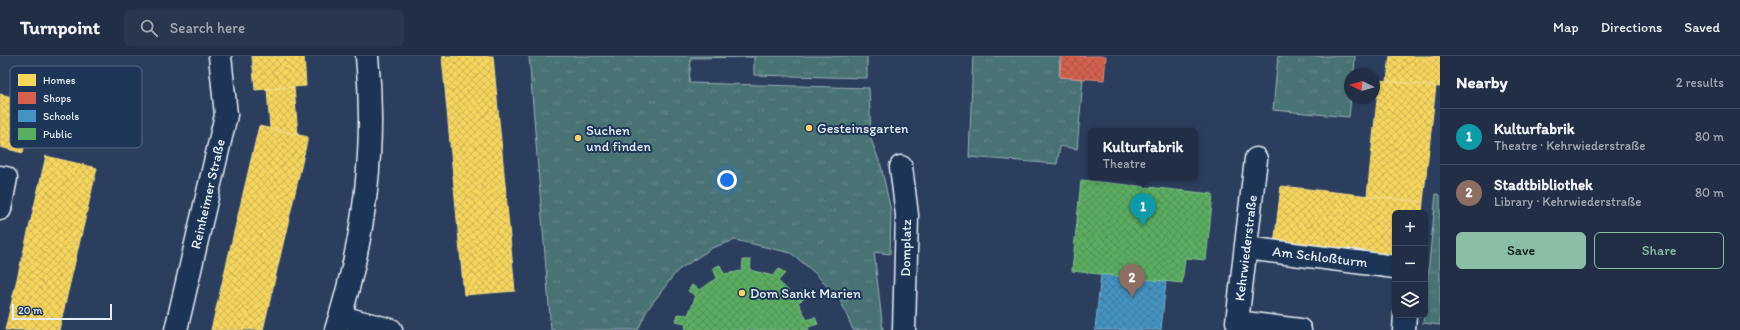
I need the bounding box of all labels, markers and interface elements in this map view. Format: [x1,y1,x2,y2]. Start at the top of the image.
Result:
search box [124,10,404,46]
text: Turnpoint [20,16,100,39]
icon: search [138,17,160,39]
text: Search here [170,19,245,37]
text: Map [1553,19,1579,36]
text: Directions [1601,19,1662,36]
text: Saved [1684,19,1720,36]
legend [10,66,142,148]
north arrow [1344,68,1380,104]
text: Nearby [1456,72,1508,92]
text: Homes [43,74,76,87]
text: 2 results [1676,75,1724,90]
text: Shops [43,92,71,105]
text: Schools [43,110,79,123]
place label: Gesteinsgarten [817,120,909,137]
text: Kulturfabrik [1494,120,1575,138]
place label: Suchen und finden [586,122,651,155]
marker: Gesteinsgarten [804,123,814,133]
text: Public [43,128,72,141]
popup [1088,128,1198,180]
text: 1 [1466,129,1472,144]
text: 80 m [1695,129,1724,144]
marker: Suchen und finden [573,133,583,143]
street label: Reinheimer Straße [187,137,229,251]
text: Kulturfabrik [1103,138,1183,156]
text: Theatre · Kehrwiederstraße [1494,138,1645,153]
text: Theatre [1103,156,1146,171]
your location [717,170,737,190]
text: Stadtbibliothek [1494,176,1593,194]
text: 2 [1466,185,1472,200]
text: 80 m [1695,185,1724,200]
pin: 1 [1130,193,1156,226]
street label: Kehrwiederstraße [1231,194,1261,302]
text: Library · Kehrwiederstraße [1494,194,1641,209]
map controls [1392,210,1428,318]
button: + [1392,210,1428,246]
street label: Domplatz [897,218,915,277]
button: Save [1456,232,1586,269]
button: Share [1594,232,1724,269]
street label: Am Schloßturm [1272,243,1369,271]
button: − [1392,246,1428,282]
pin: 2 [1119,264,1145,297]
button: layers [1392,282,1428,318]
place label: Dom Sankt Marien [750,285,861,302]
marker: Dom Sankt Marien [737,288,747,298]
scale bar [12,302,112,321]
text: 20 m [18,304,42,317]

